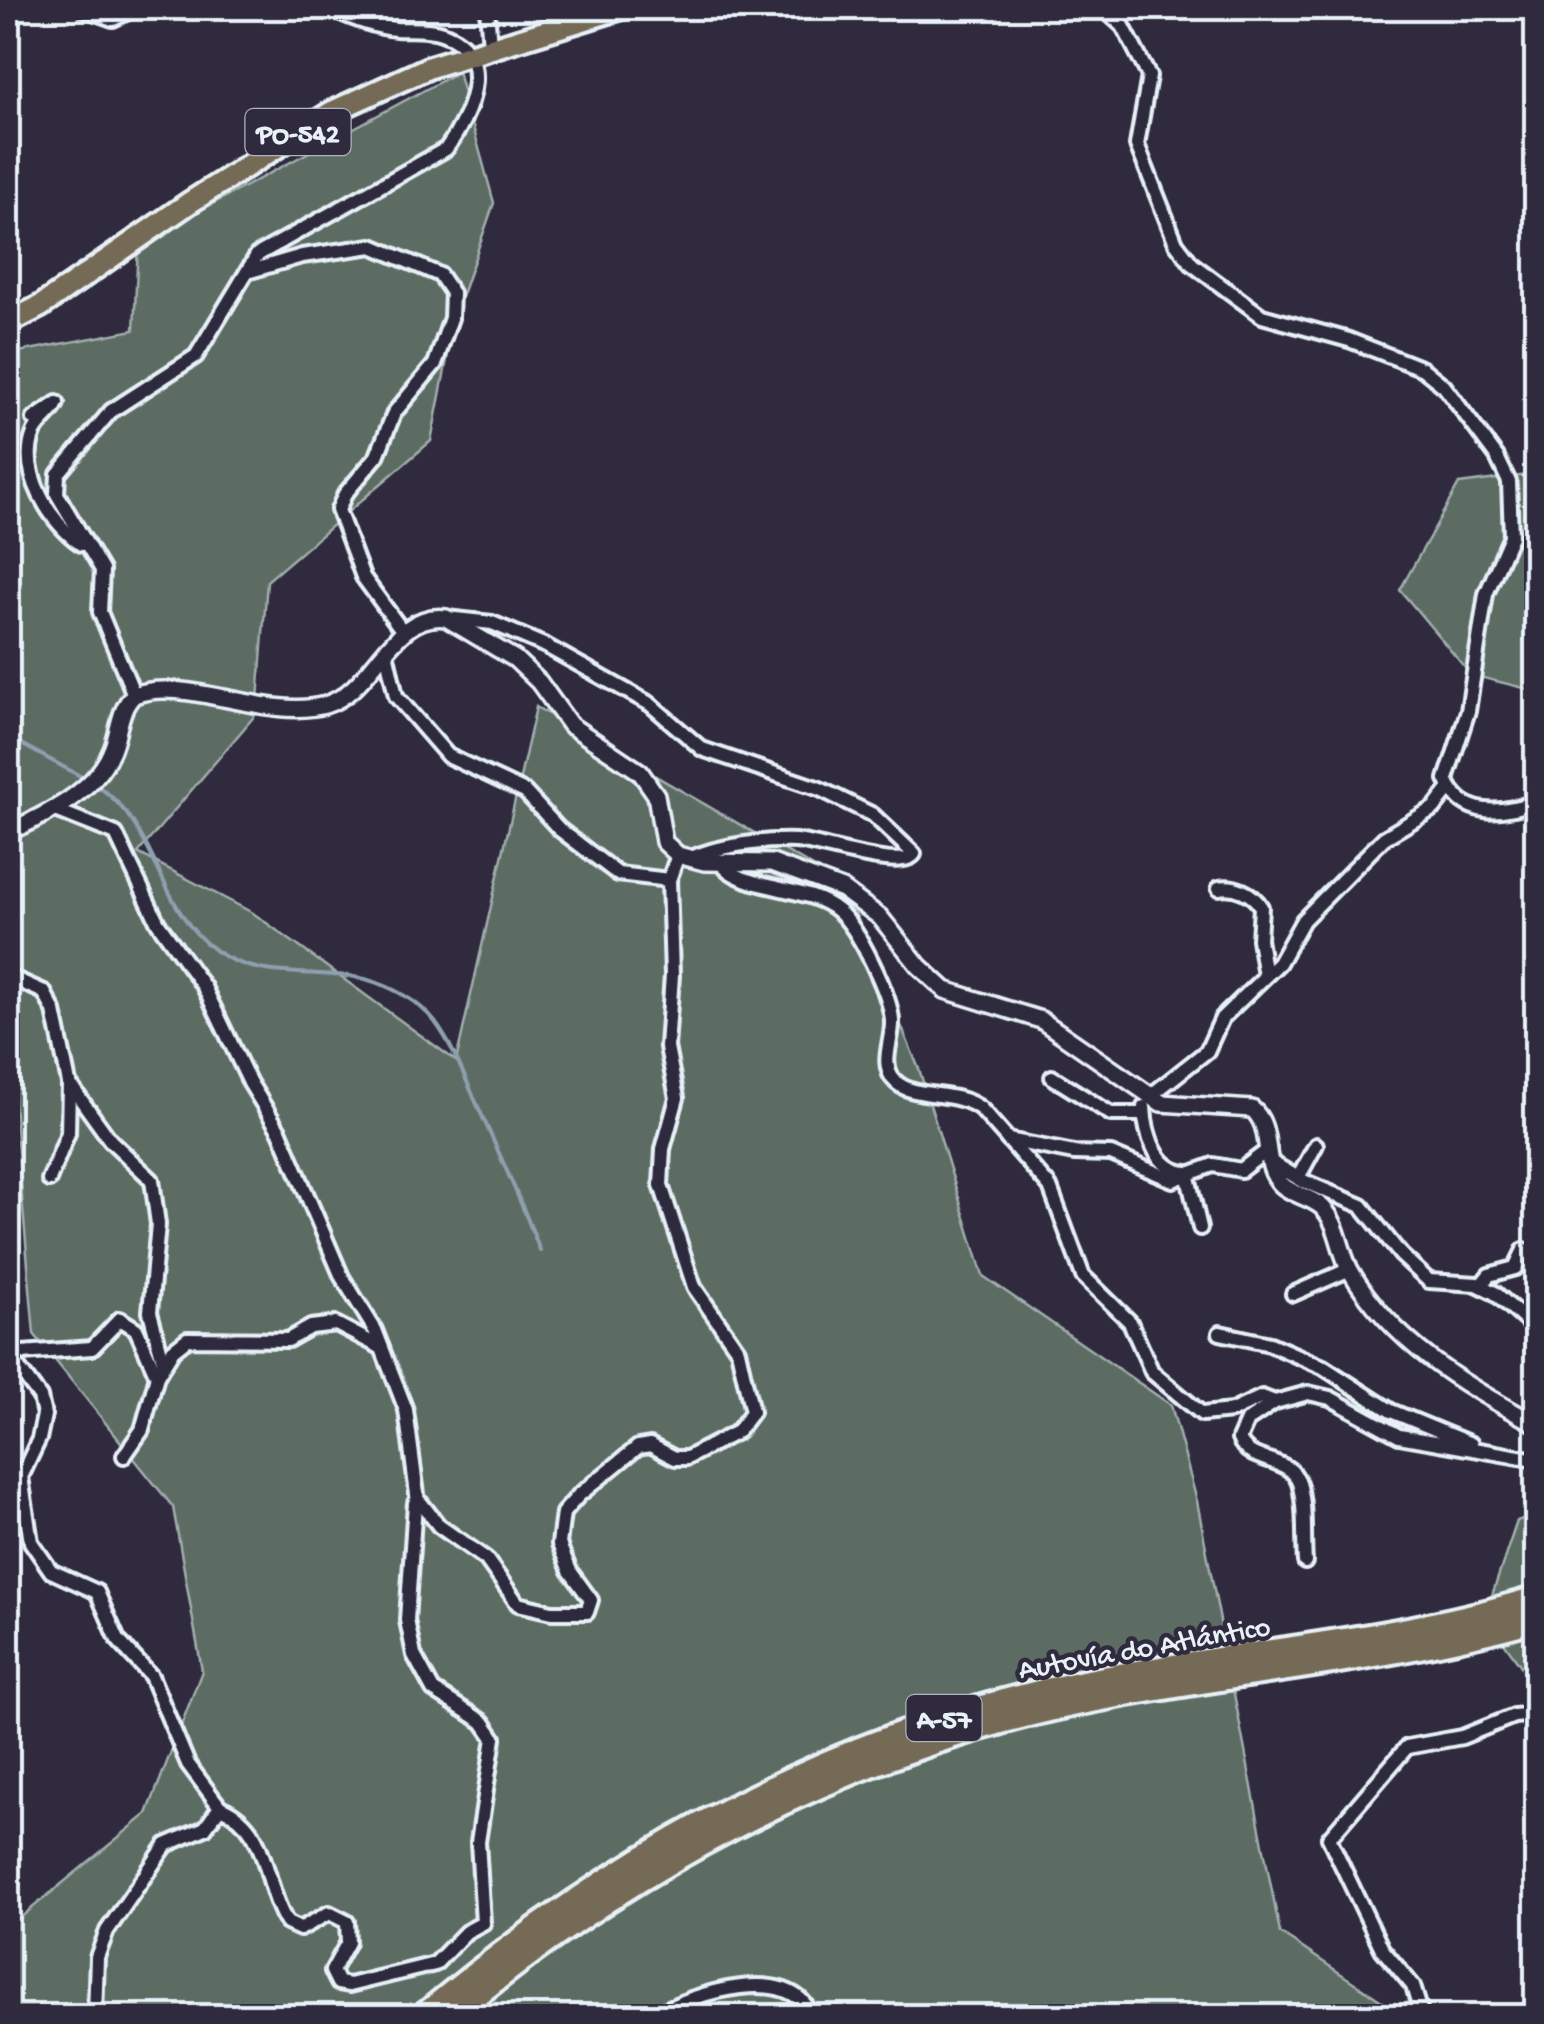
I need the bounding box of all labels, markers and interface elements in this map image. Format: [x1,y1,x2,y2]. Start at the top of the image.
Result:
road number: PO-542 [246,109,350,155]
street label: Autovía do Atlántico [1016,1611,1274,1690]
road number: A-57 [906,1695,982,1741]

